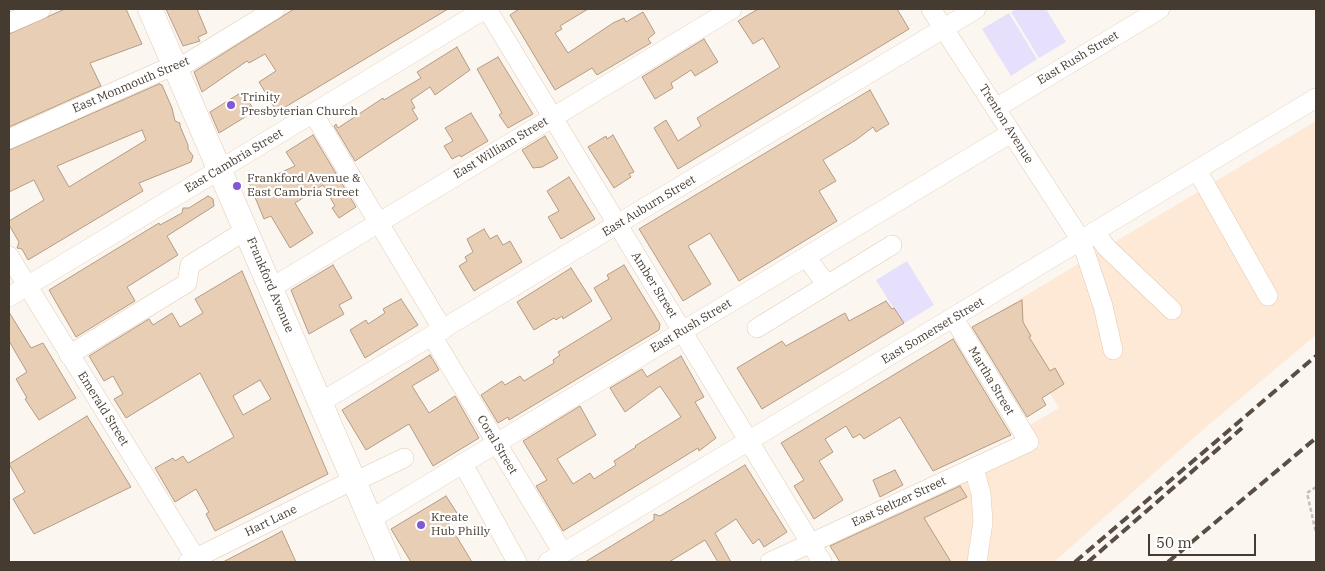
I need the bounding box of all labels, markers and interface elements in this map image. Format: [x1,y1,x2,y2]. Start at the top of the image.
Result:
street label: East Rush Street [1035,28,1121,88]
street label: East Monmouth Street [70,54,192,116]
street label: Trenton Avenue [976,82,1036,166]
place label: Trinity Presbyterian Church [241,91,358,119]
marker: Trinity Presbyterian Church [225,99,237,111]
street label: East William Street [451,114,551,182]
street label: East Cambria Street [182,126,286,196]
place label: Frankford Avenue & East Cambria Street [247,172,360,200]
street label: East Auburn Street [600,172,698,240]
marker: Frankford Avenue & East Cambria Street [231,180,243,192]
street label: Frankford Avenue [243,235,297,335]
street label: Amber Street [628,249,680,321]
street label: East Somerset Street [879,295,987,367]
street label: East Rush Street [648,296,734,356]
street label: Martha Street [965,344,1017,418]
street label: Emerald Street [74,369,132,449]
street label: Coral Street [474,413,520,477]
street label: East Seltzer Street [849,474,949,530]
street label: Hart Lane [243,502,299,540]
place label: Kreate Hub Philly [431,511,490,539]
marker: Kreate Hub Philly [415,519,427,531]
scale bar [1150,524,1258,556]
text: 50 m [1156,533,1192,552]

